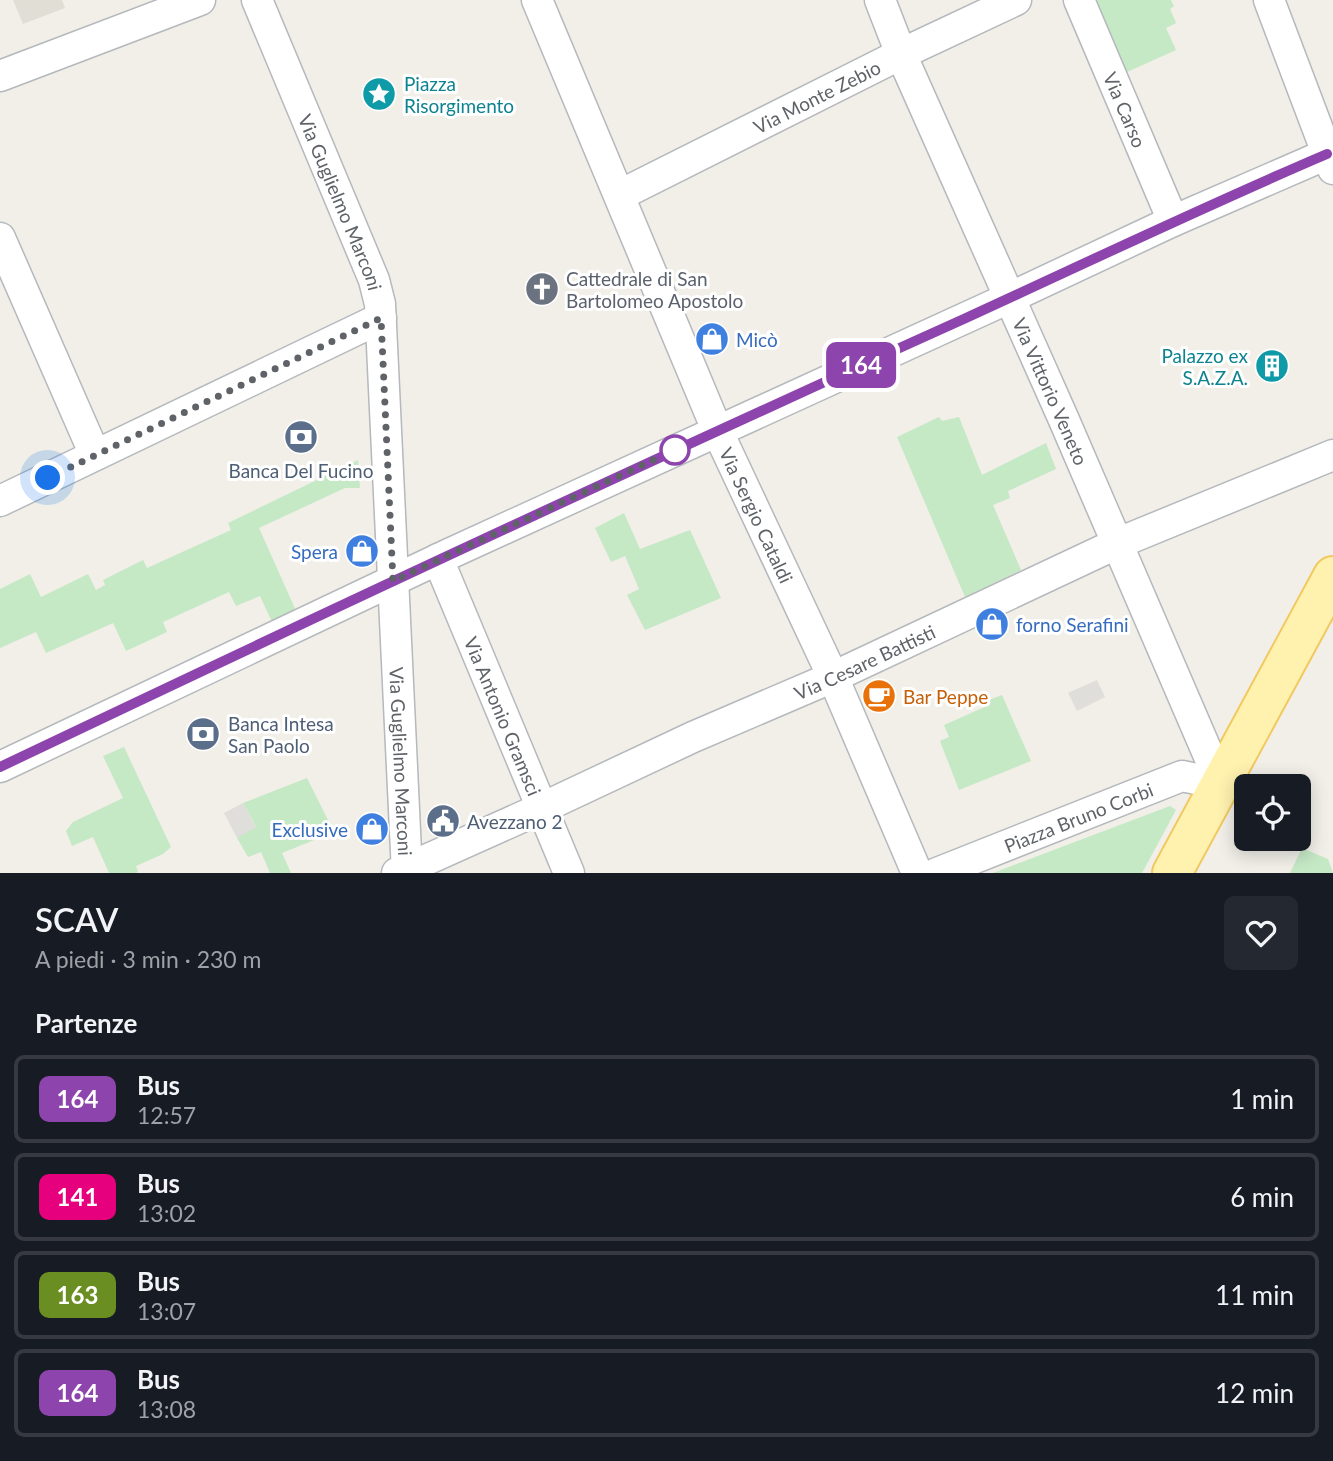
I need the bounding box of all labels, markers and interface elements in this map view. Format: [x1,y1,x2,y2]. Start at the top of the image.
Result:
street label: Via Monte Zebio [749,55,884,138]
street label: Via Carso [1099,68,1152,151]
place label: Piazza Risorgimento [404,72,514,117]
place icon: Piazza Risorgimento [360,75,398,113]
street label: Via Guglielmo Marconi [294,110,388,293]
place label: Cattedrale di San Bartolomeo Apostolo [566,267,743,312]
church icon: Cattedrale di San Bartolomeo Apostolo [523,270,561,308]
street label: Via Vittorio Veneto [1008,314,1093,468]
shop icon: Micò [693,320,731,358]
place label: Micò [736,328,778,351]
line badge: 164 [821,342,901,388]
place label: Palazzo ex S.A.Z.A. [1162,344,1249,389]
building icon: Palazzo ex S.A.Z.A. [1253,347,1291,385]
text: 164 [840,350,882,379]
bank icon: Banca Del Fucino [282,418,320,456]
unlabelled marker [660,435,690,465]
street label: Via Sergio Cataldi [715,444,799,586]
place label: Banca Del Fucino [229,459,373,482]
your location [30,460,65,495]
shop icon: Spera [343,532,381,570]
place label: Spera [291,540,338,563]
shop icon: forno Serafini [973,605,1011,643]
place label: forno Serafini [1016,613,1129,636]
street label: Via Cesare Battisti [790,619,939,704]
street label: Via Antonio Gramsci [460,633,547,799]
street label: Via Guglielmo Marconi [386,666,418,856]
cafe icon: Bar Peppe [860,677,898,715]
place label: Bar Peppe [903,685,988,708]
place label: Banca Intesa San Paolo [228,712,334,757]
bank icon: Banca Intesa San Paolo [184,715,222,753]
map controls [1234,774,1311,851]
button: locate [1234,774,1311,851]
street label: Piazza Bruno Corbi [1001,777,1156,857]
public building icon: Avezzano 2 [424,802,462,840]
shop icon: Exclusive [353,810,391,848]
place label: Avezzano 2 [467,810,563,833]
place label: Exclusive [271,818,348,841]
button: heart [1224,896,1298,970]
text: SCAV [35,899,118,939]
text: A piedi · 3 min · 230 m [35,945,261,973]
text: Partenze [35,1007,137,1039]
text: Bus [137,1069,180,1101]
text: 1 min [1230,1083,1294,1115]
text: 164 [57,1084,98,1113]
text: 12:57 [137,1101,196,1129]
text: Bus [137,1167,180,1199]
text: 6 min [1230,1181,1294,1213]
text: 141 [57,1182,98,1211]
text: 13:02 [137,1199,196,1227]
text: Bus [137,1265,180,1297]
text: 11 min [1215,1279,1294,1311]
text: 163 [57,1280,98,1309]
text: 13:07 [137,1297,196,1325]
text: Bus [137,1363,180,1395]
text: 12 min [1215,1377,1294,1409]
text: 164 [57,1378,98,1407]
text: 13:08 [137,1395,196,1423]

